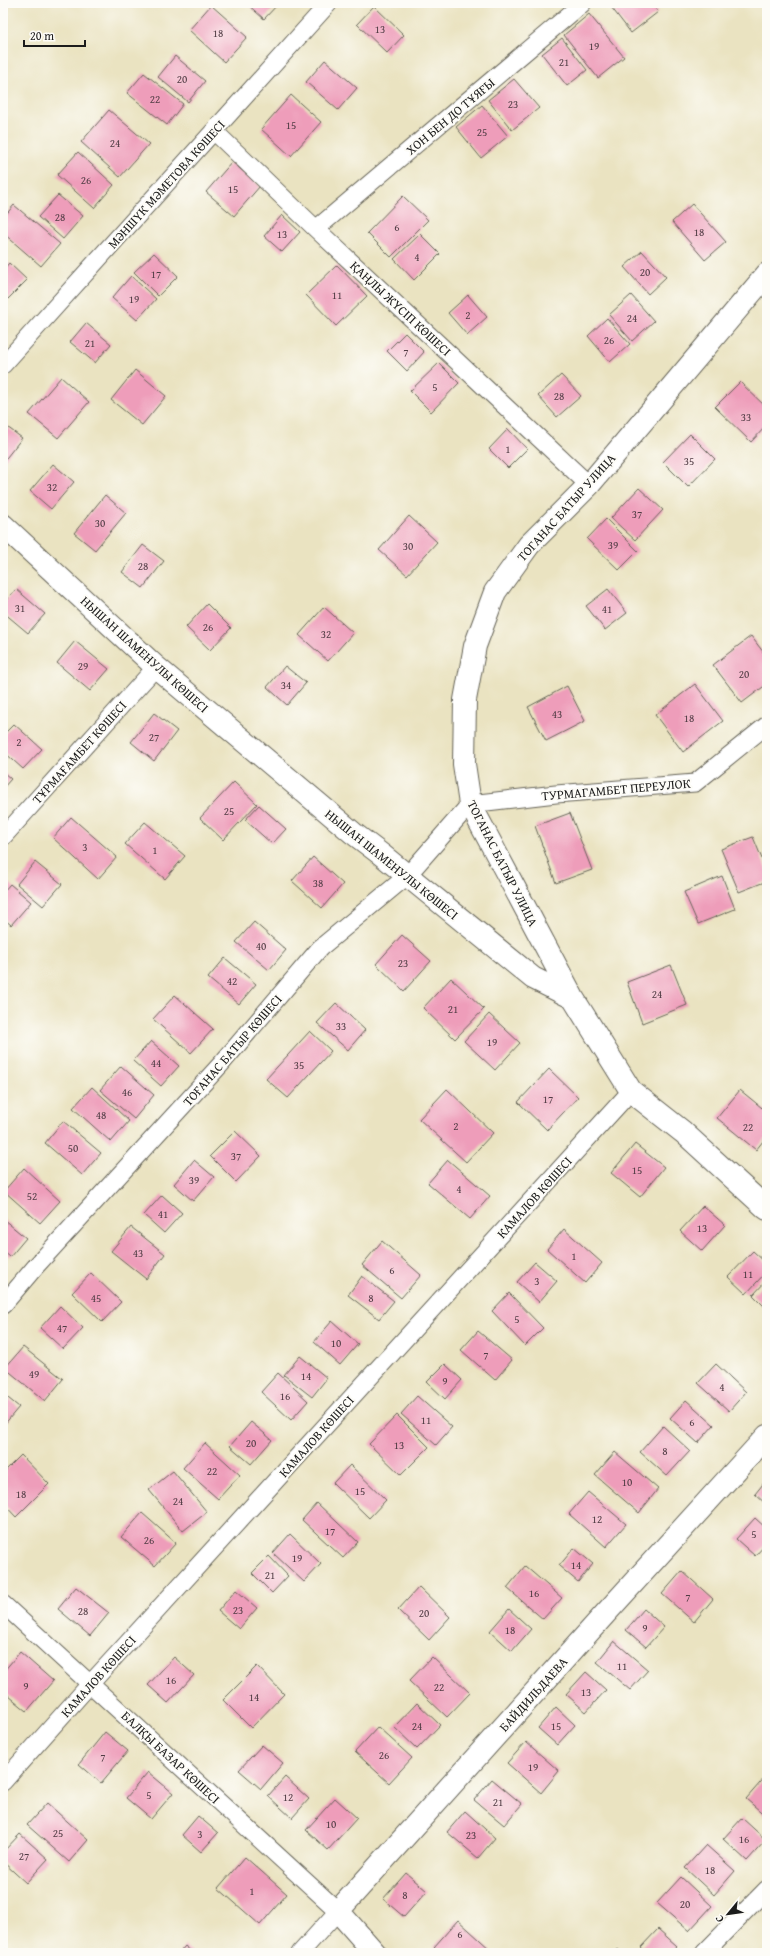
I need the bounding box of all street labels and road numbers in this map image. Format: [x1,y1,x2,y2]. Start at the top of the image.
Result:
street label: ХОН БЕН ДО ТҰЯҒЫ [402,73,499,159]
street label: МӘНШҮК МӘМЕТОВА КӨШЕСІ [103,116,229,253]
street label: ҚАҢЛЫ ЖҮСІП КӨШЕСІ [346,256,455,360]
street label: ТОГАНАС БАТЫР УЛИЦА [513,449,620,566]
street label: НЫШАН ШАМЕНУЛЫ КӨШЕСІ [76,592,213,717]
street label: ТҰРМАҒАМБЕТ КӨШЕСІ [28,697,131,808]
street label: ТУРМАГАМБЕТ ПЕРЕУЛОК [541,774,691,805]
street label: ТОГАНАС БАТЫР УЛИЦА [462,797,543,930]
street label: НЫШАН ШАМЕНУЛЫ КӨШЕСІ [321,805,462,924]
street label: ТОҒАНАС БАТЫР КӨШЕСІ [178,990,286,1110]
street label: КАМАЛОВ КӨШЕСІ [492,1152,576,1243]
street label: КАМАЛОВ КӨШЕСІ [274,1391,358,1482]
street label: КАМАЛОВ КӨШЕСІ [56,1631,140,1722]
street label: БАЙДИЛЬДАЕВА [495,1653,572,1736]
street label: БАЛҚЫ БАЗАР КӨШЕСІ [117,1707,224,1808]

